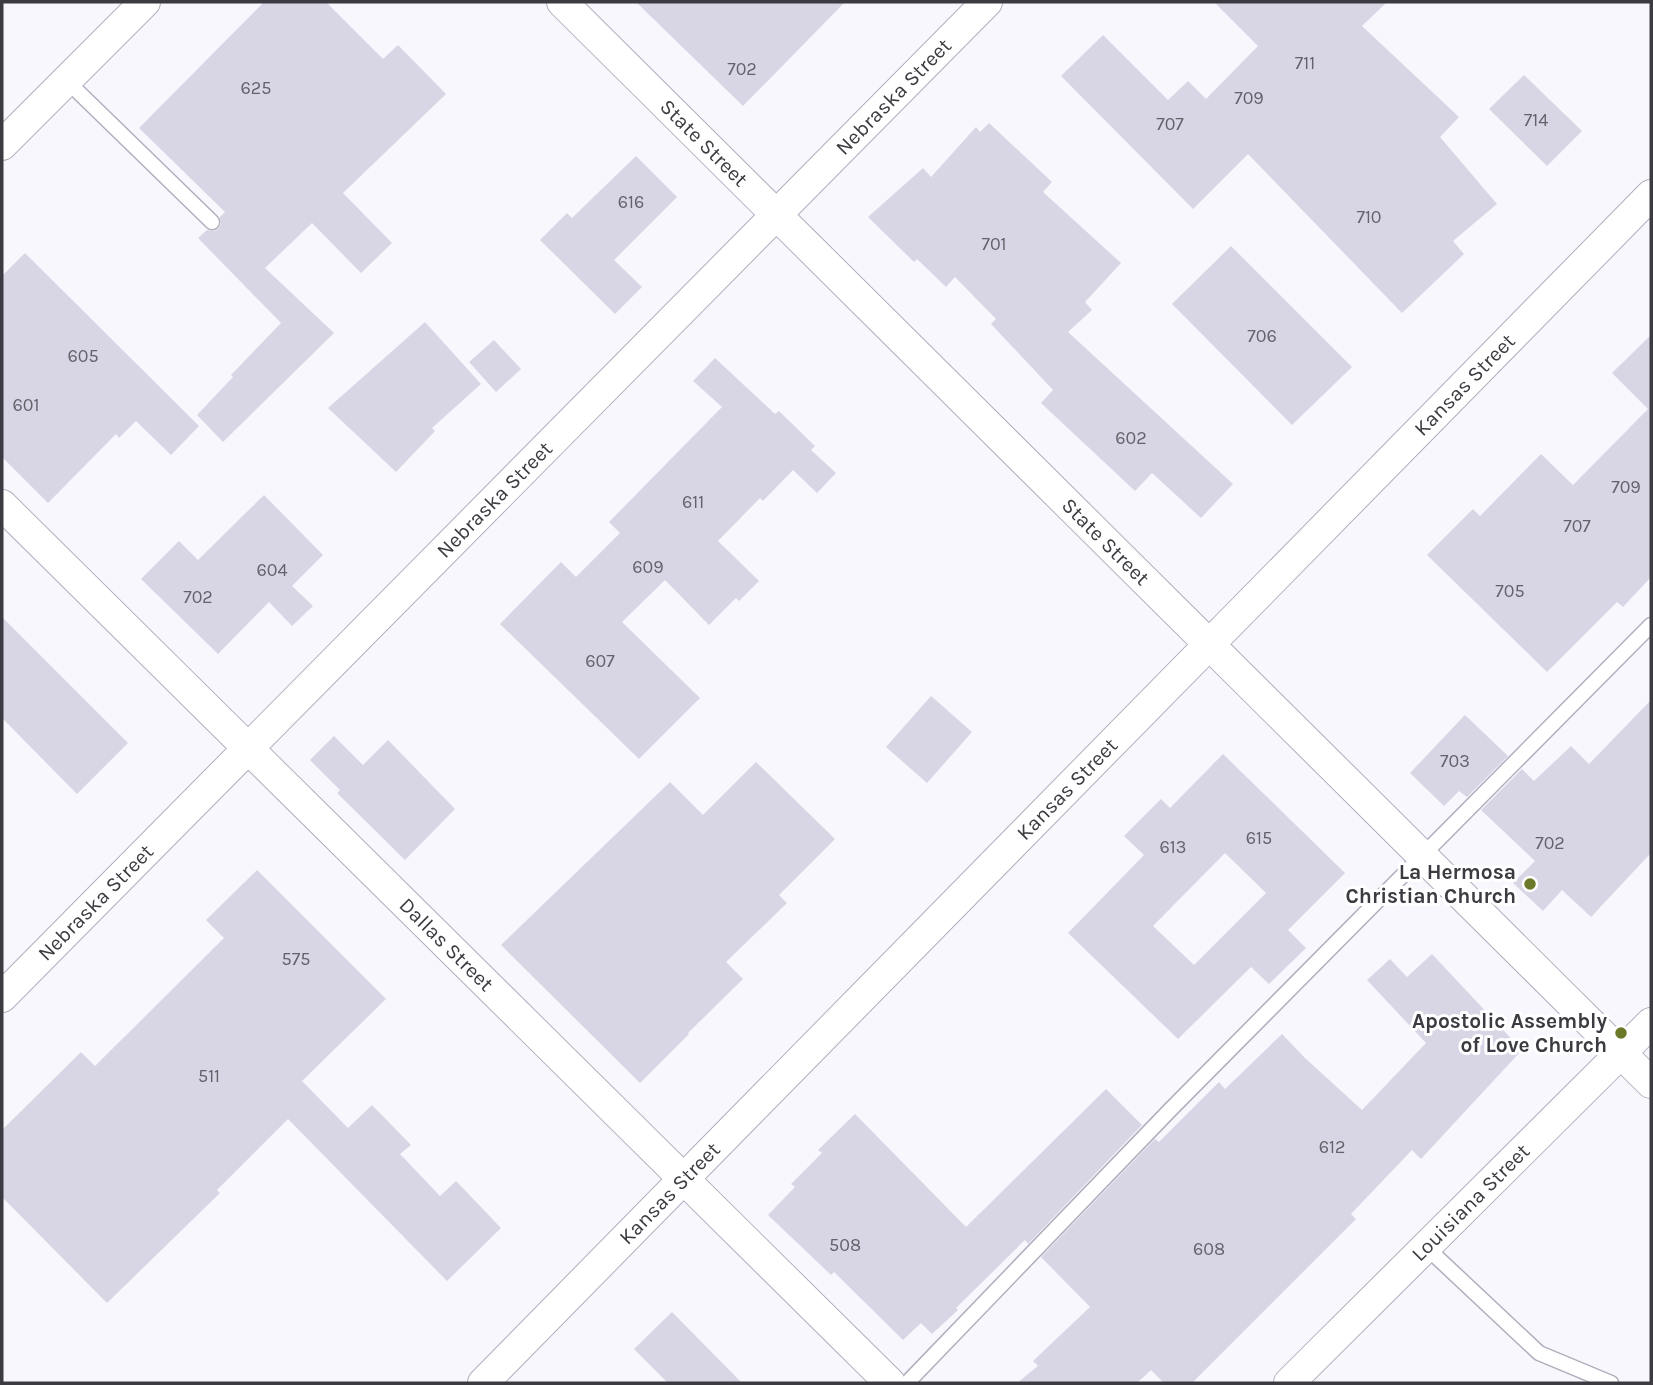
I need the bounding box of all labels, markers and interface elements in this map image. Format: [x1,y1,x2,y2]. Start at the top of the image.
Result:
street label: Nebraska Street [831,33,956,160]
house number: 711 [1295,52,1315,74]
house number: 702 [727,58,757,80]
house number: 625 [241,77,271,99]
house number: 709 [1234,87,1264,109]
street label: State Street [655,94,753,191]
house number: 714 [1524,109,1548,131]
house number: 707 [1156,113,1184,135]
house number: 616 [618,191,644,213]
house number: 710 [1356,206,1382,228]
house number: 701 [981,233,1007,255]
house number: 706 [1247,325,1277,347]
street label: Kansas Street [1409,329,1520,441]
house number: 605 [67,345,99,367]
house number: 601 [13,394,39,416]
house number: 602 [1115,427,1147,449]
street label: Nebraska Street [432,436,557,563]
house number: 709 [1611,476,1641,498]
house number: 611 [682,491,704,513]
street label: State Street [1057,493,1154,590]
house number: 707 [1563,515,1591,537]
house number: 609 [632,556,664,578]
house number: 604 [256,559,288,581]
house number: 705 [1495,580,1525,602]
house number: 702 [183,586,213,608]
house number: 607 [585,650,615,672]
street label: Kansas Street [1012,733,1122,845]
house number: 703 [1440,750,1470,772]
house number: 615 [1246,827,1272,849]
house number: 702 [1535,832,1565,854]
house number: 613 [1160,836,1186,858]
street label: Nebraska Street [33,839,158,966]
place label: La Hermosa Christian Church [1346,860,1516,908]
marker: La Hermosa Christian Church [1522,876,1538,892]
street label: Dallas Street [394,893,499,996]
house number: 575 [282,948,310,970]
place label: Apostolic Assembly of Love Church [1412,1009,1607,1057]
marker: Apostolic Assembly of Love Church [1613,1025,1629,1041]
house number: 511 [198,1065,220,1087]
house number: 612 [1319,1136,1345,1158]
street label: Kansas Street [614,1137,725,1249]
street label: Louisiana Street [1407,1139,1534,1266]
house number: 508 [829,1234,861,1256]
house number: 608 [1193,1238,1225,1260]

